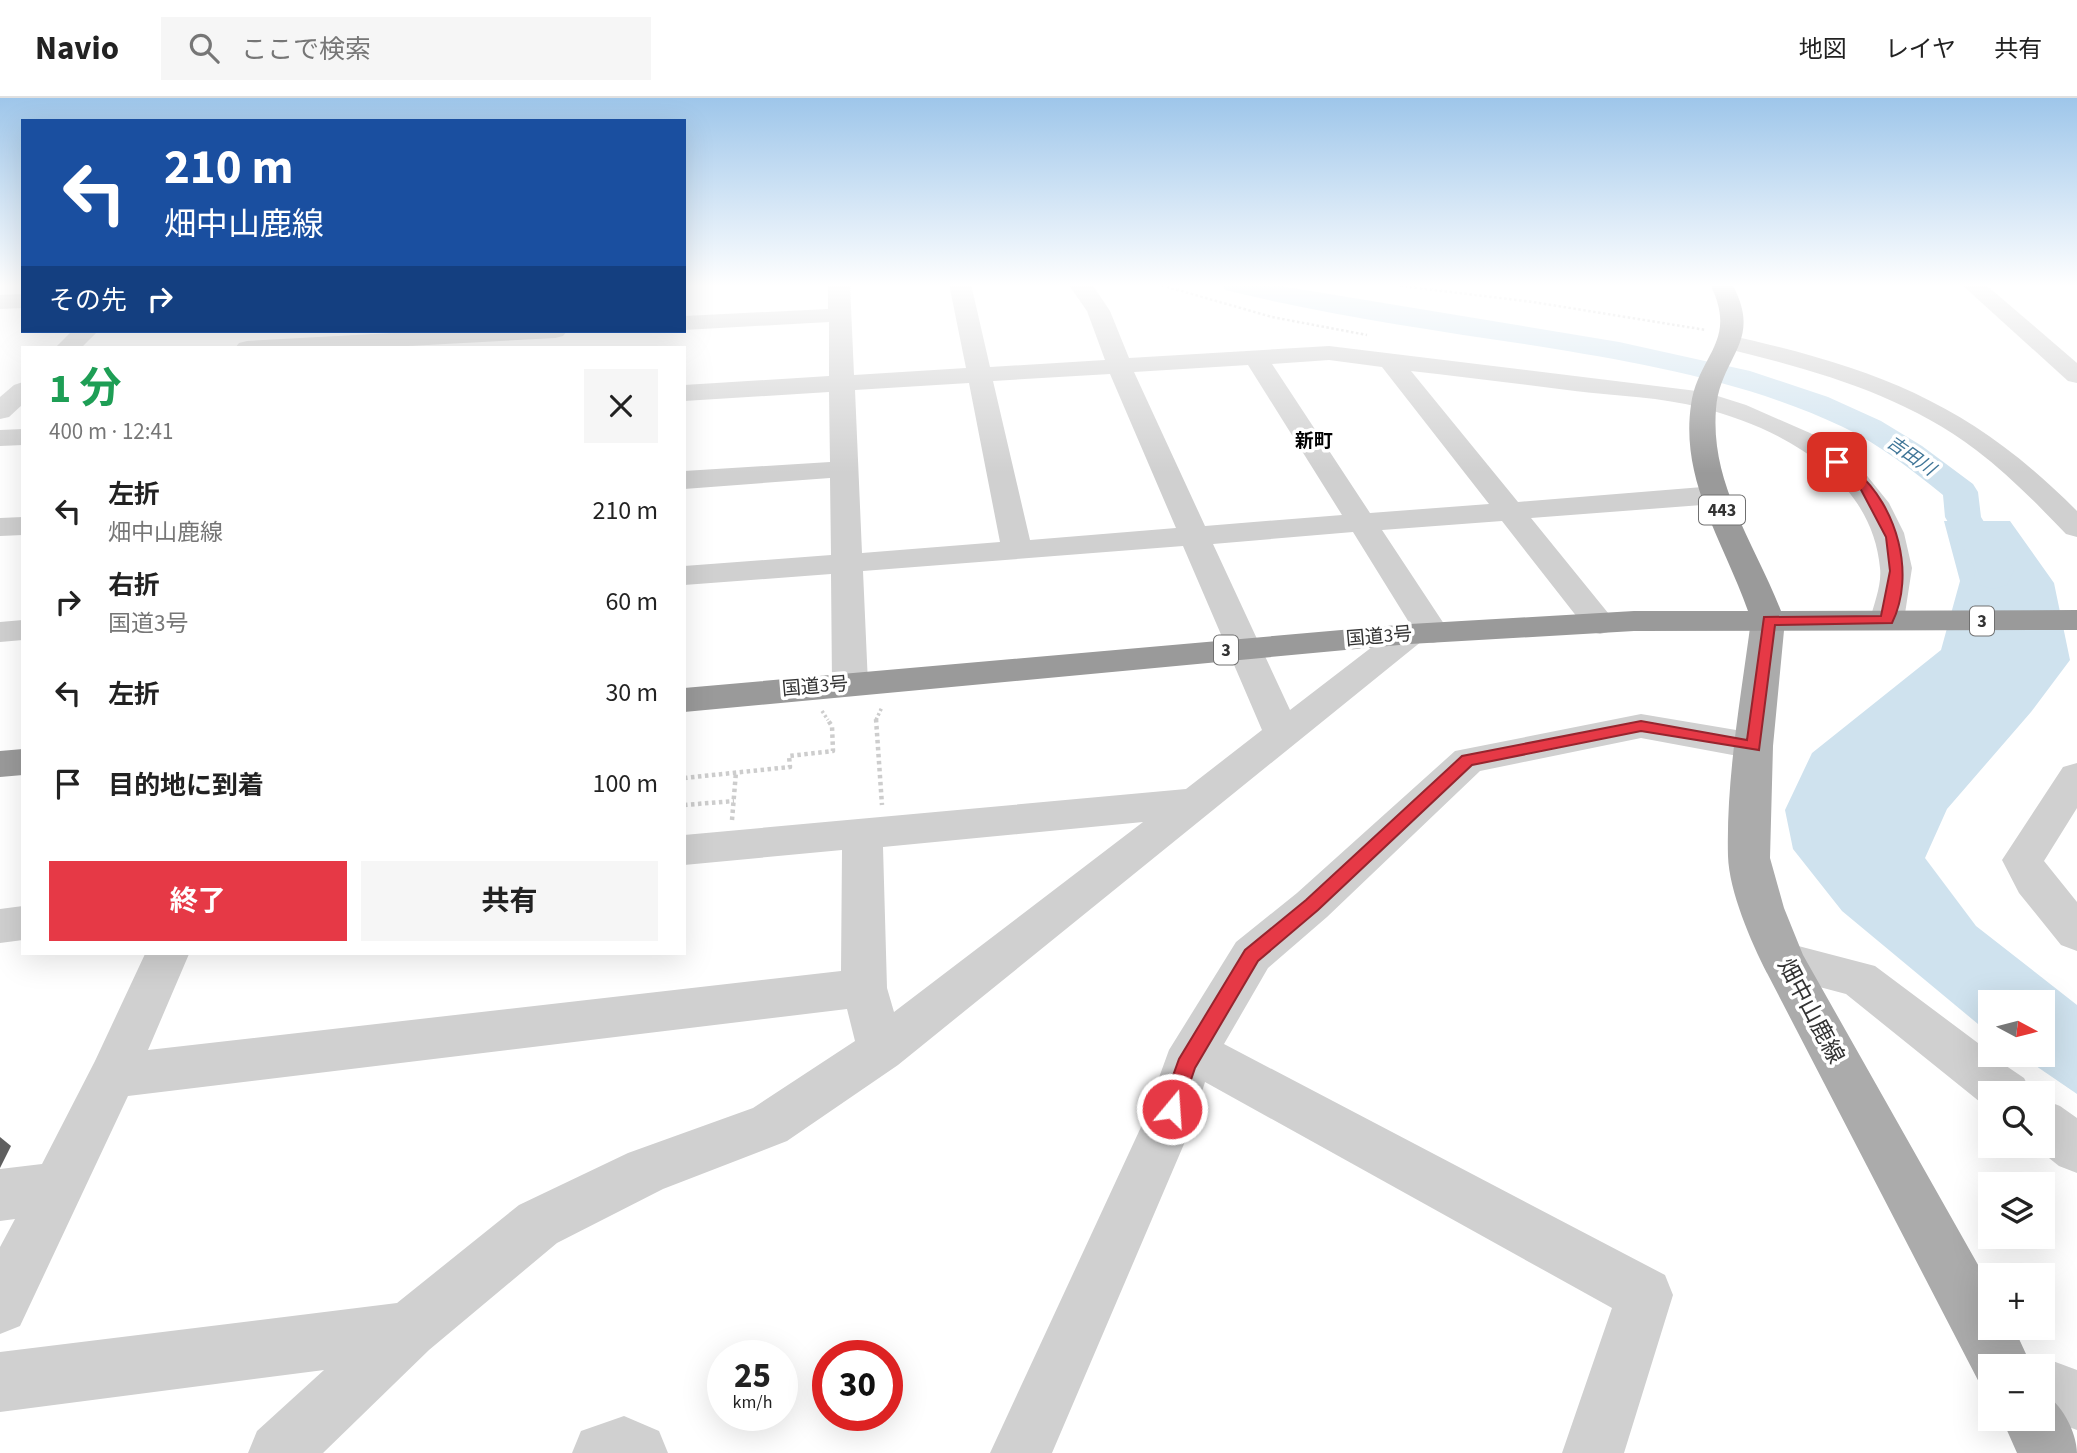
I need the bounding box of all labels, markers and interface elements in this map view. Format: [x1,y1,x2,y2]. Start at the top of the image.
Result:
search box [161,17,651,80]
text: Navio [35,25,119,72]
icon: search [185,29,223,67]
text: ここで検索 [241,31,371,68]
text: 地図 [1799,32,1847,67]
text: レイヤ [1885,32,1956,67]
text: 共有 [1994,32,2042,67]
text: 210 m [164,133,293,203]
icon: left [49,147,140,238]
text: 畑中山鹿線 [164,202,324,248]
icon: right [141,280,179,318]
text: その先 [49,282,127,319]
text: 1 分 [49,359,122,419]
button: close [584,369,658,443]
text: 400 m · 12:41 [49,415,173,448]
district label: 新町 [1295,428,1333,455]
water label: 吉田川 [1882,430,1942,483]
pin [1807,432,1867,492]
icon: arrive [1818,443,1856,481]
text: 左折 [108,476,160,513]
icon: left [49,492,87,530]
text: 210 m [592,492,658,529]
road number: 443 [1699,496,1745,524]
text: 畑中山鹿線 [108,516,223,549]
text: 右折 [108,567,160,604]
icon: right [49,583,87,621]
text: 60 m [605,583,658,620]
road number: 3 [1970,606,1994,636]
text: 国道3号 [108,607,188,640]
street label: 国道3号 [1345,621,1413,653]
road number: 3 [1214,636,1238,664]
street label: 国道3号 [781,671,849,703]
icon: left [49,674,87,712]
text: 30 m [605,674,658,711]
text: 左折 [108,676,160,713]
icon: arrive [49,765,87,803]
text: 100 m [592,765,658,802]
text: 目的地に到着 [108,767,264,804]
button: 終了 [49,861,347,941]
button: 共有 [361,861,658,941]
street label: 畑中山鹿線 [1769,952,1853,1070]
north arrow [1978,990,2054,1068]
map controls [1978,990,2055,1431]
position arrow [1135,1072,1209,1146]
button: search [1978,1081,2055,1158]
button: layers [1978,1172,2055,1249]
button: + [1978,1263,2055,1340]
speed limit sign: 30 [812,1340,903,1431]
text: 25 [734,1351,771,1401]
button: − [1978,1354,2055,1431]
text: km/h [733,1390,772,1415]

